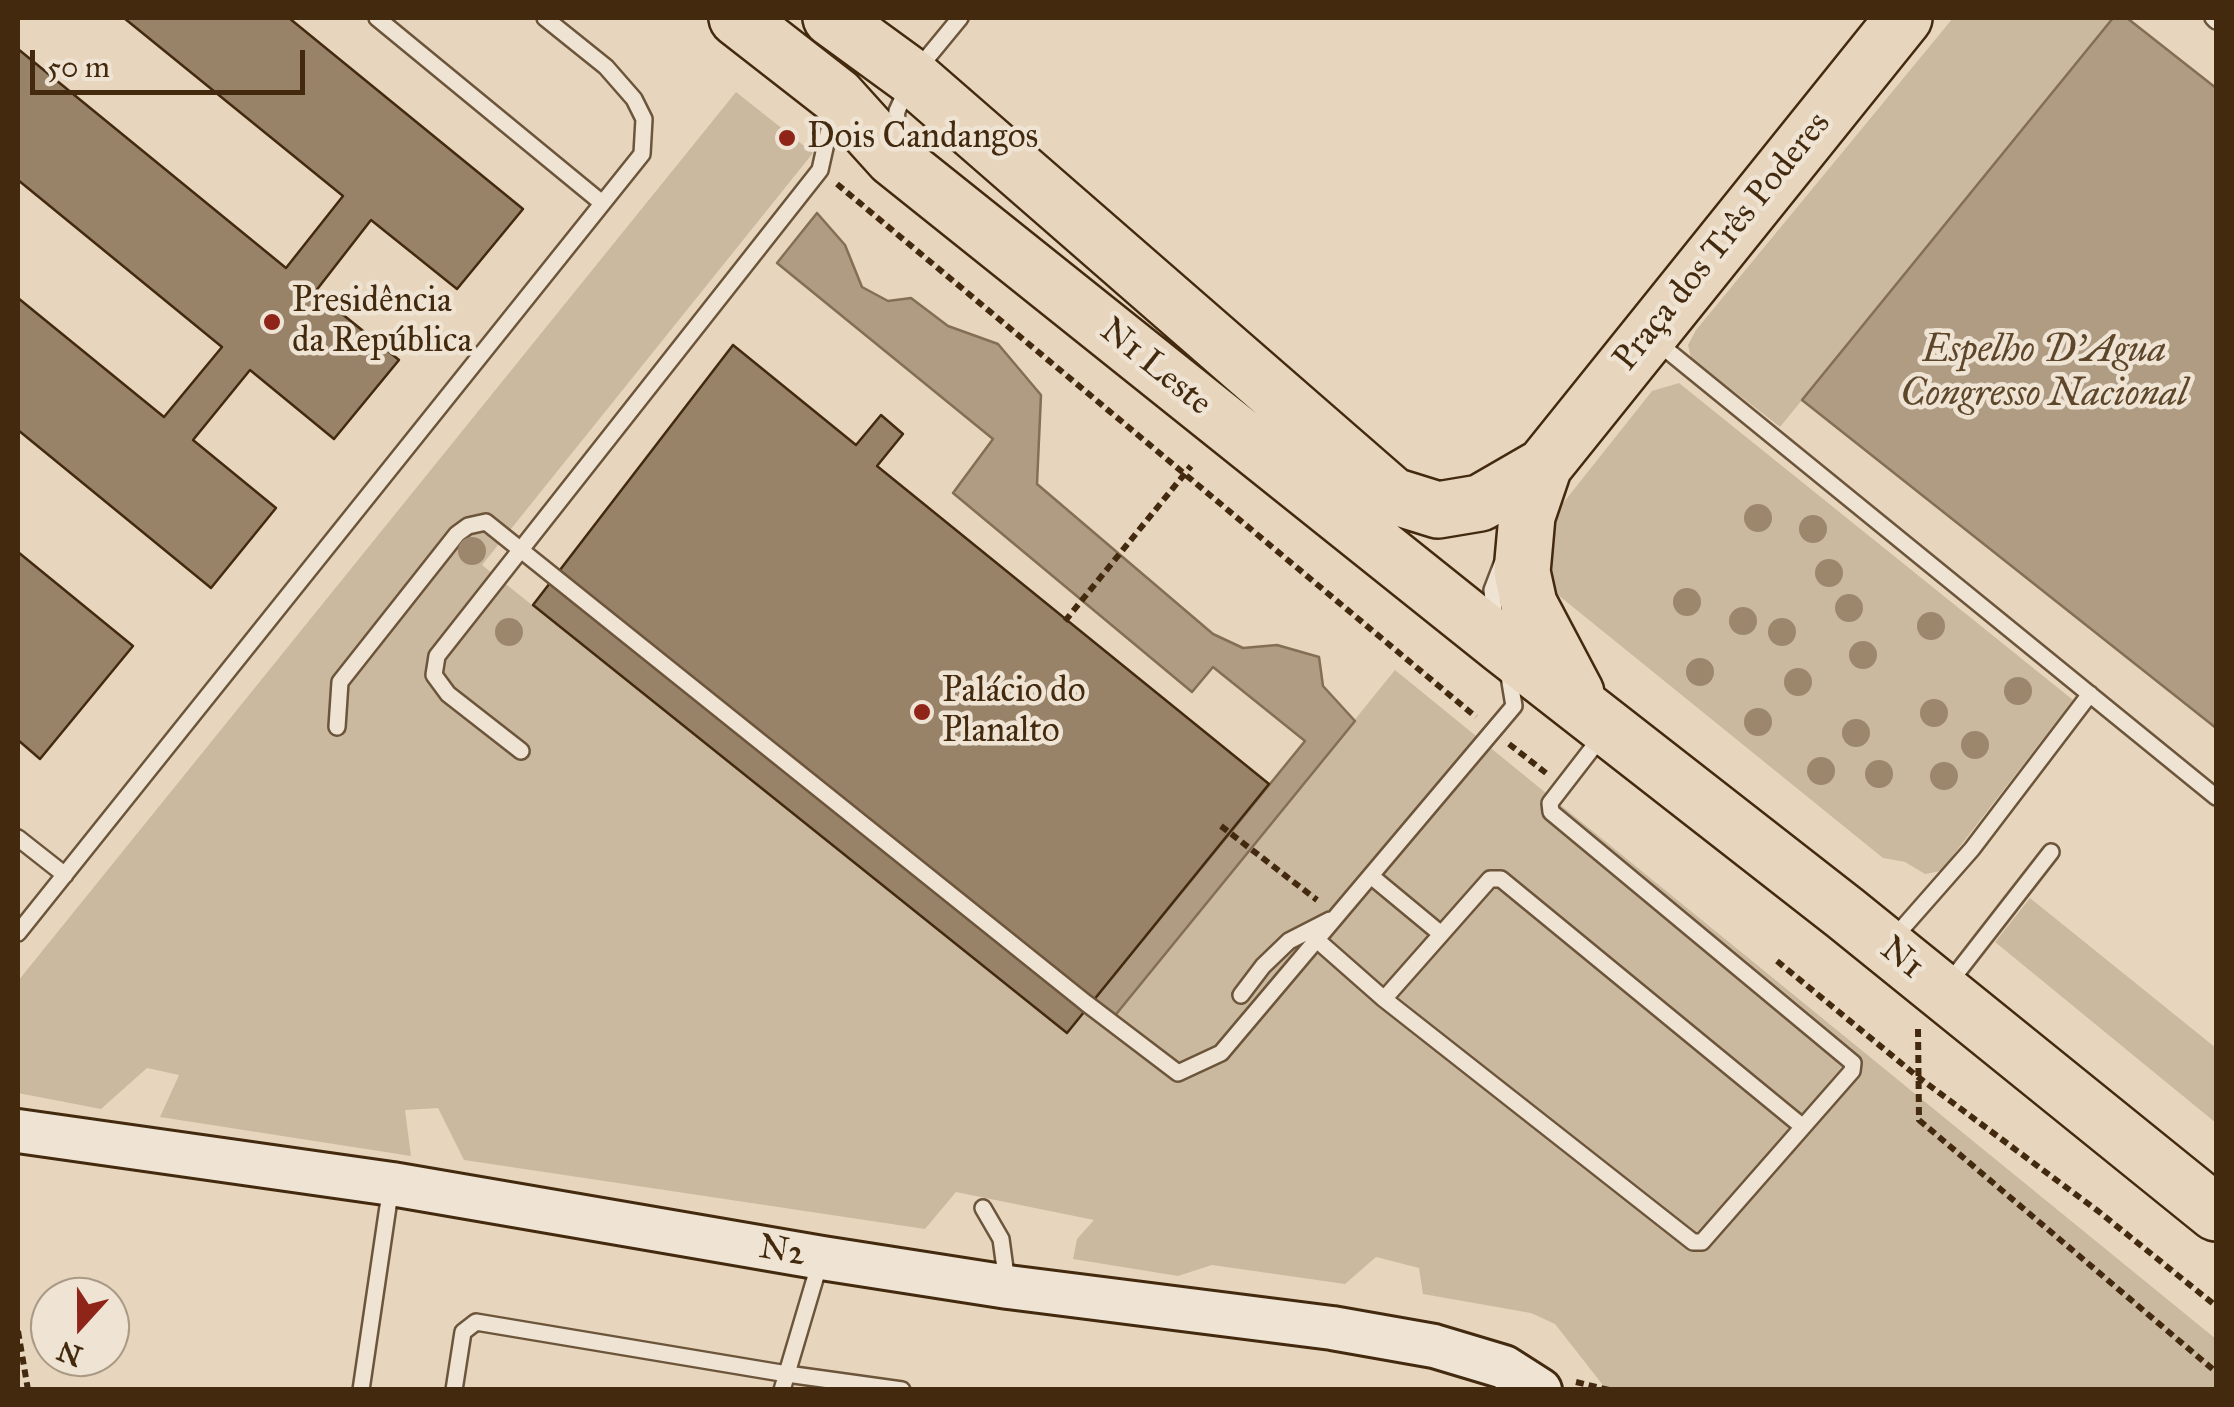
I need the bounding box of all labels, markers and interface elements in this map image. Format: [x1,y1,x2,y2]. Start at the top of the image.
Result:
scale bar [35,30,310,92]
text: 50 m [47,49,110,85]
street label: Praça dos Três Poderes [1606,104,1840,380]
place label: Dois Candangos [807,117,1038,159]
marker: Dois Candangos [776,127,798,149]
place label: Presidência da República [292,281,472,363]
street label: N1 Leste [1091,310,1219,426]
marker: Presidência da República [261,311,283,333]
water label: Espelho D'Agua Congresso Nacional [1900,329,2188,418]
place label: Palácio do Planalto [942,671,1086,753]
marker: Palácio do Planalto [911,701,933,723]
street label: N1 [1871,929,1931,989]
street label: N2 [755,1227,809,1277]
north arrow [30,1277,130,1377]
text: N [52,1333,87,1374]

